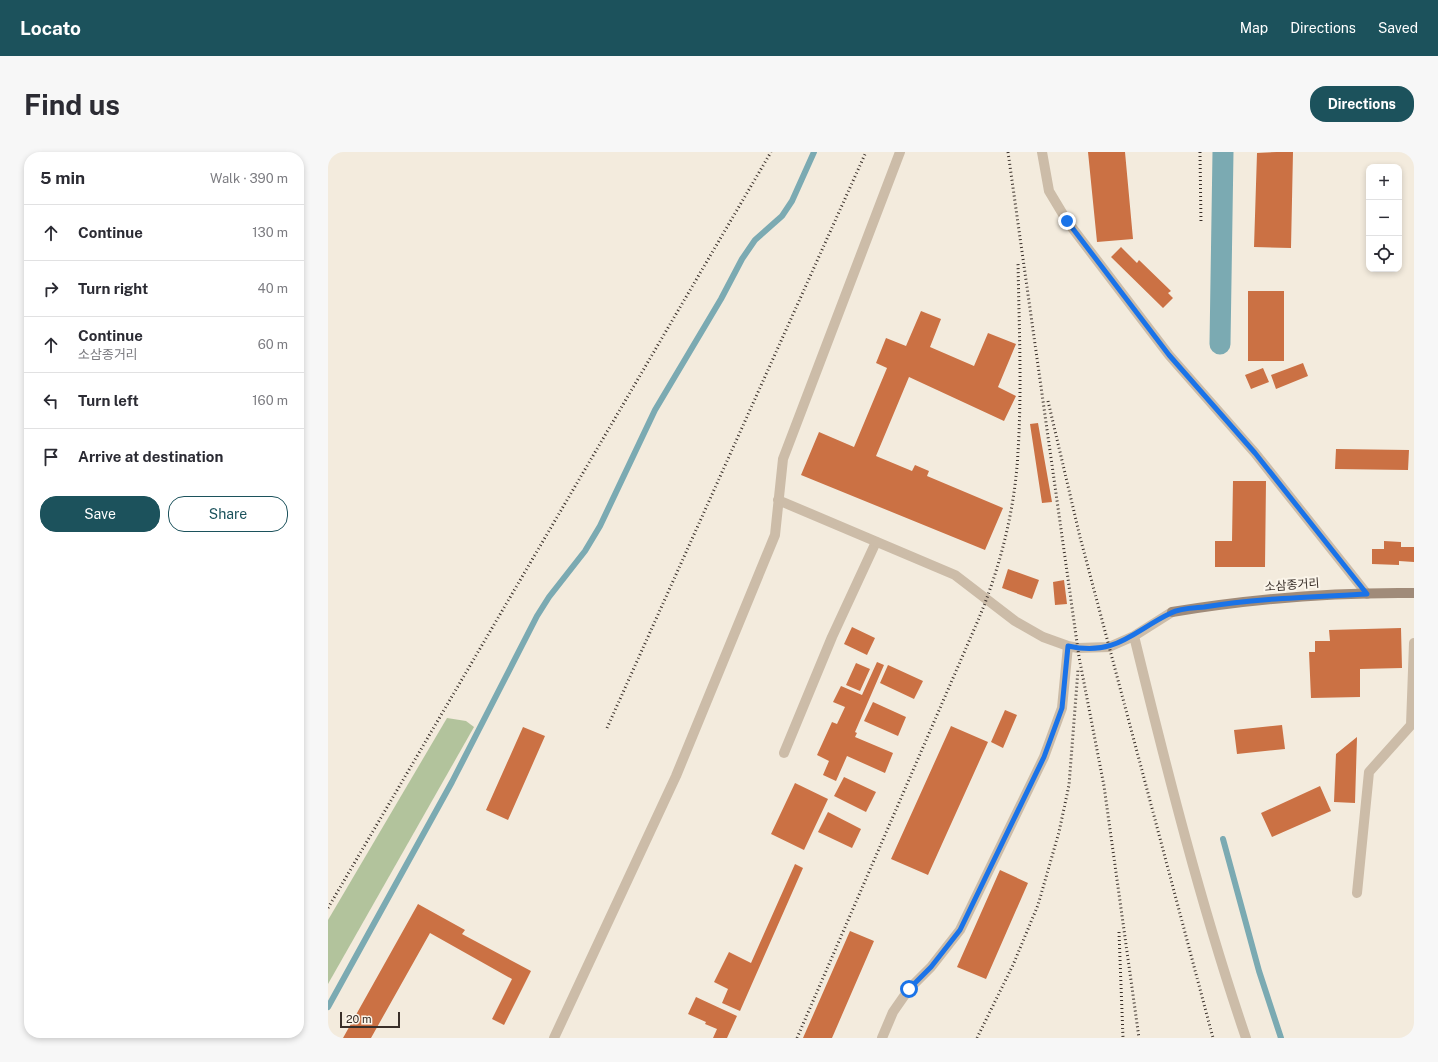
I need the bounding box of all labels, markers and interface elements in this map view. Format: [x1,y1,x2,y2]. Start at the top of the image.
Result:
text: Locato [20,17,81,39]
text: Map [1240,20,1268,36]
text: Directions [1290,20,1356,36]
text: Saved [1378,20,1418,36]
button: Directions [1310,86,1414,122]
text: Find us [24,88,120,121]
map controls [1366,164,1402,272]
button: + [1366,164,1402,200]
text: 5 min [40,168,85,188]
text: Walk · 390 m [210,171,288,186]
button: − [1366,200,1402,236]
route end [1058,212,1076,230]
icon: ahead [40,222,62,244]
text: Continue [78,224,143,241]
text: 130 m [252,225,288,240]
button: locate [1366,236,1402,272]
icon: right [40,278,62,300]
text: Turn right [78,280,148,297]
text: 40 m [257,281,288,296]
text: Continue [78,327,143,344]
icon: ahead [40,334,62,356]
text: 60 m [258,337,288,352]
text: 소삼종거리 [78,347,138,362]
icon: left [40,390,62,412]
text: Turn left [78,392,139,409]
text: 160 m [252,393,288,408]
icon: arrive [40,446,62,468]
text: Arrive at destination [78,448,223,465]
button: Save [40,496,160,532]
button: Share [168,496,288,532]
street label: 소삼종거리 [1264,576,1320,594]
route start [900,980,918,998]
scale bar [340,1010,400,1029]
text: 20 m [346,1013,371,1025]

